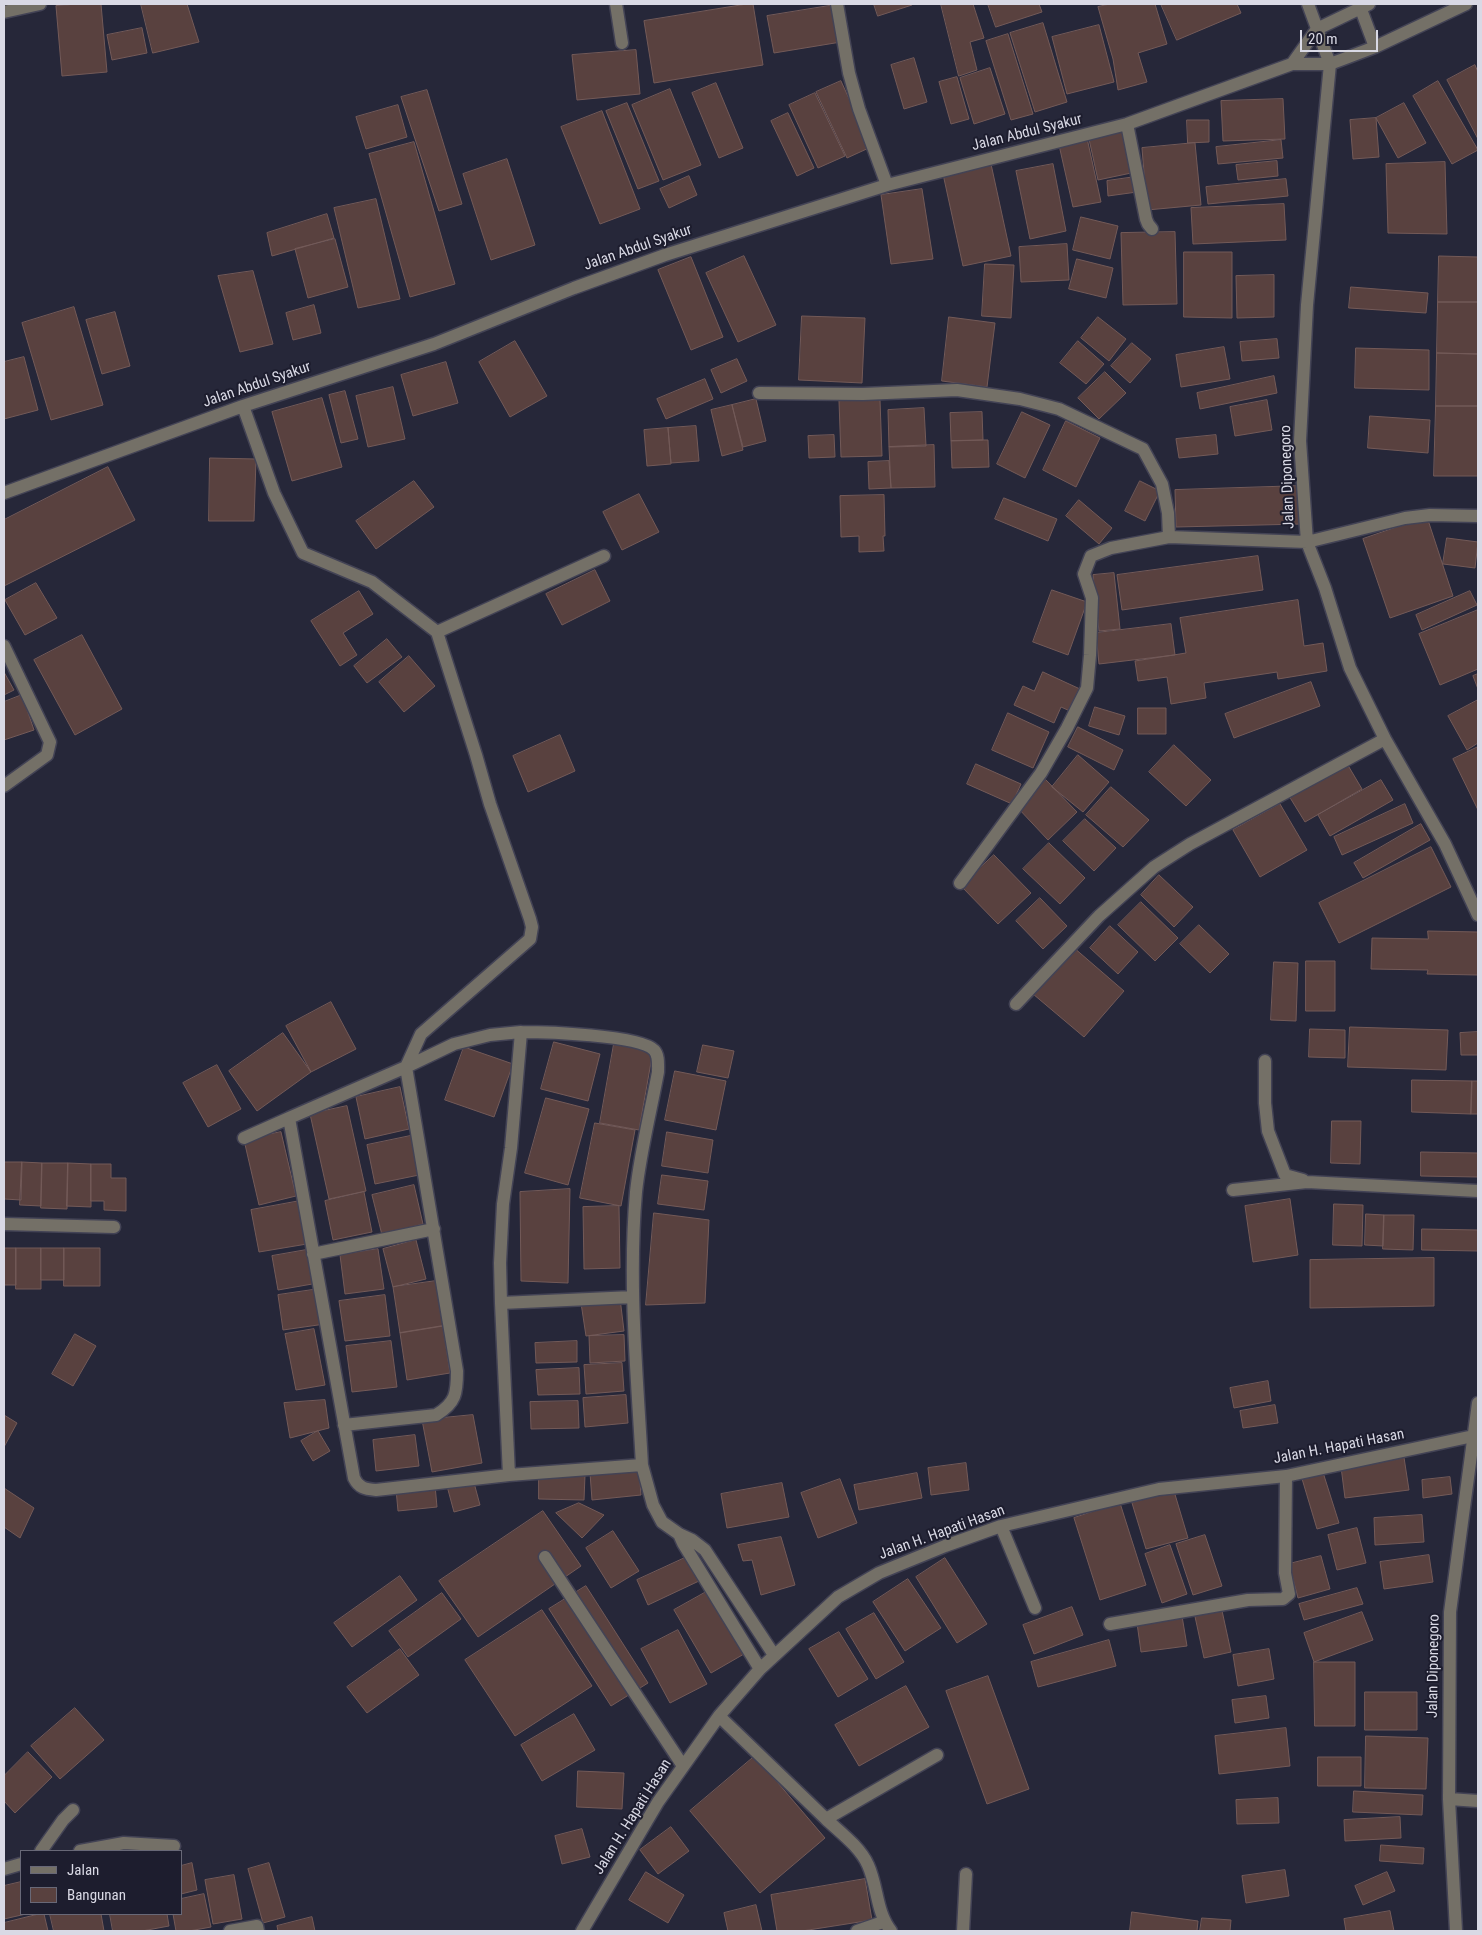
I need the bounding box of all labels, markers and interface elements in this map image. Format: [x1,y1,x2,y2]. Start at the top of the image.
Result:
scale bar [1302,20,1380,52]
text: 20 m [1308,30,1338,48]
street label: Jalan Abdul Syakur [970,111,1084,155]
street label: Jalan Abdul Syakur [582,221,694,275]
street label: Jalan Abdul Syakur [201,358,313,412]
street label: Jalan Diponegoro [1277,425,1299,529]
street label: Jalan H. Hapati Hasan [1272,1426,1406,1468]
street label: Jalan H. Hapati Hasan [877,1502,1007,1564]
street label: Jalan Diponegoro [1424,1614,1444,1718]
street label: Jalan H. Hapati Hasan [590,1756,676,1878]
legend [20,1850,182,1915]
text: Jalan [67,1861,99,1879]
text: Bangunan [67,1886,126,1904]

